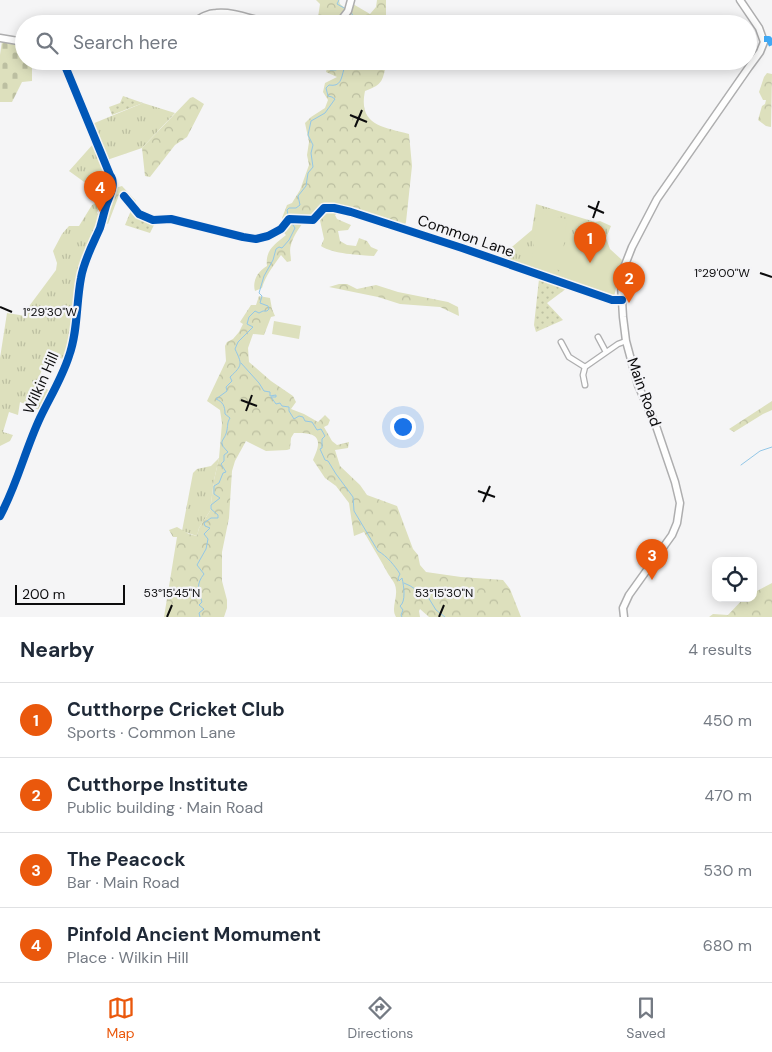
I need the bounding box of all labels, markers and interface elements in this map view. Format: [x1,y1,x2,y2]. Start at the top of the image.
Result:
search box [15,15,757,70]
icon: search [33,29,61,57]
text: Search here [73,30,178,55]
pin: 4 [84,171,116,212]
street label: Common Lane [415,210,517,262]
pin: 1 [574,222,606,263]
pin: 2 [613,262,645,303]
text: 1°29'00"W [694,265,750,281]
text: 1°29'30"W [23,304,78,320]
street label: Wilkin Hill [18,349,64,417]
street label: Main Road [622,355,666,429]
your location [390,414,416,440]
pin: 3 [636,539,668,580]
map controls [712,557,757,602]
button: locate [712,557,757,602]
scale bar [15,582,125,605]
text: 200 m [22,585,65,603]
text: 53°15'45"N [144,585,200,601]
text: 53°15'30"N [415,585,473,601]
text: Nearby [20,636,94,664]
text: 4 results [688,639,752,660]
text: Cutthorpe Cricket Club [67,697,285,722]
text: 1 [33,710,39,731]
text: 450 m [703,710,752,731]
text: Sports · Common Lane [67,722,236,743]
text: Cutthorpe Institute [67,772,248,797]
text: 2 [31,785,41,806]
text: 470 m [705,785,752,806]
text: Public building · Main Road [67,797,263,818]
text: The Peacock [67,847,185,872]
text: 3 [31,860,41,881]
text: 530 m [703,860,752,881]
text: Bar · Main Road [67,872,180,893]
text: Pinfold Ancient Momument [67,922,321,947]
text: 4 [31,935,41,956]
text: 680 m [703,935,752,956]
text: Place · Wilkin Hill [67,947,189,968]
tab: Map [106,994,135,1042]
tab: Directions [348,994,413,1042]
tab: Saved [626,994,666,1042]

